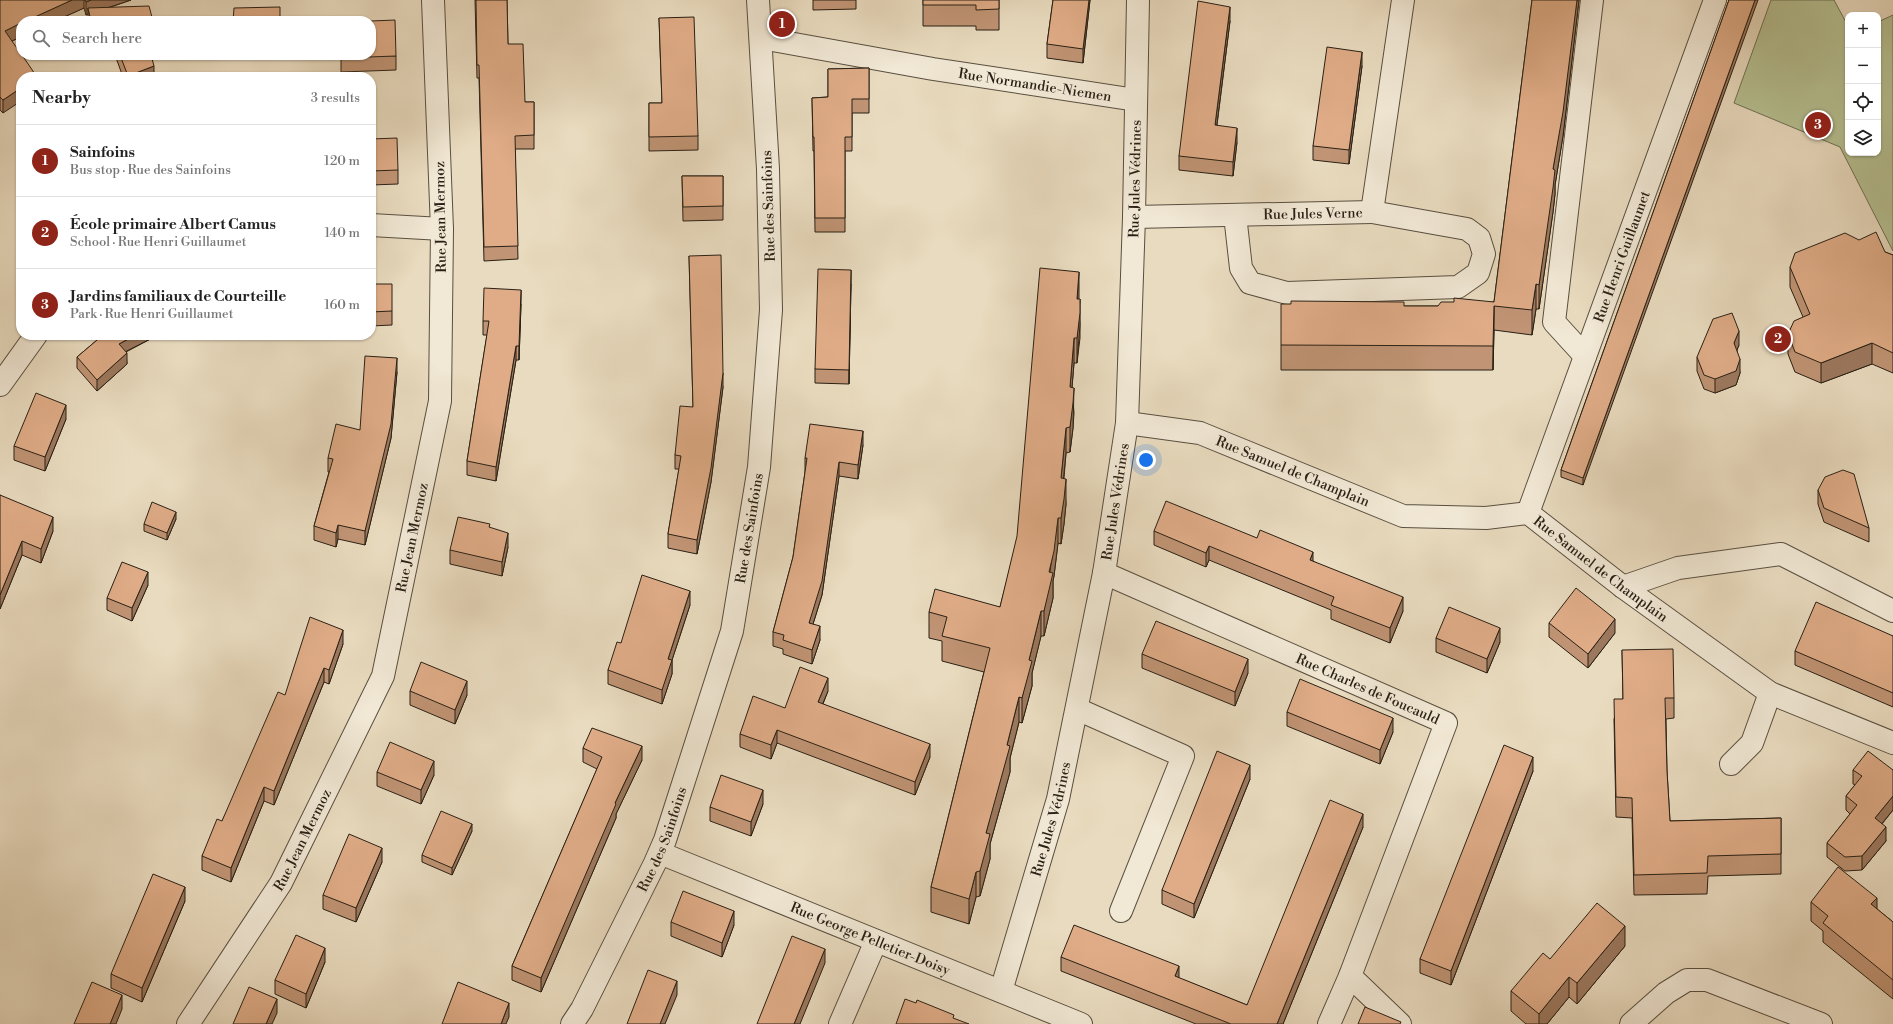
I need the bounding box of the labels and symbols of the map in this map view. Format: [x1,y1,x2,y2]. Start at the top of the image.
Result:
pin: 1 [769,9,795,39]
street label: Rue Normandie-Niemen [957,65,1113,106]
pin: 3 [1805,110,1831,140]
street label: Rue Jules Védrines [1125,120,1146,238]
street label: Rue des Sainfoins [758,150,780,262]
street label: Rue Jean Mermoz [431,161,451,273]
street label: Rue Henri Guillaumet [1590,189,1655,325]
street label: Rue Jules Verne [1263,204,1363,224]
pin: 2 [1765,324,1791,354]
street label: Rue Samuel de Champlain [1213,432,1373,512]
street label: Rue Jules Védrines [1098,442,1134,562]
your location [1136,450,1156,470]
street label: Rue des Sainfoins [732,472,768,585]
street label: Rue Jean Mermoz [393,481,433,594]
street label: Rue Samuel de Champlain [1529,512,1672,627]
street label: Rue Charles de Foucauld [1293,650,1442,729]
street label: Rue Jules Védrines [1027,760,1075,879]
street label: Rue des Sainfoins [634,785,691,895]
street label: Rue Jean Mermoz [270,786,336,895]
street label: Rue George Pelletier-Doisy [787,899,953,980]

